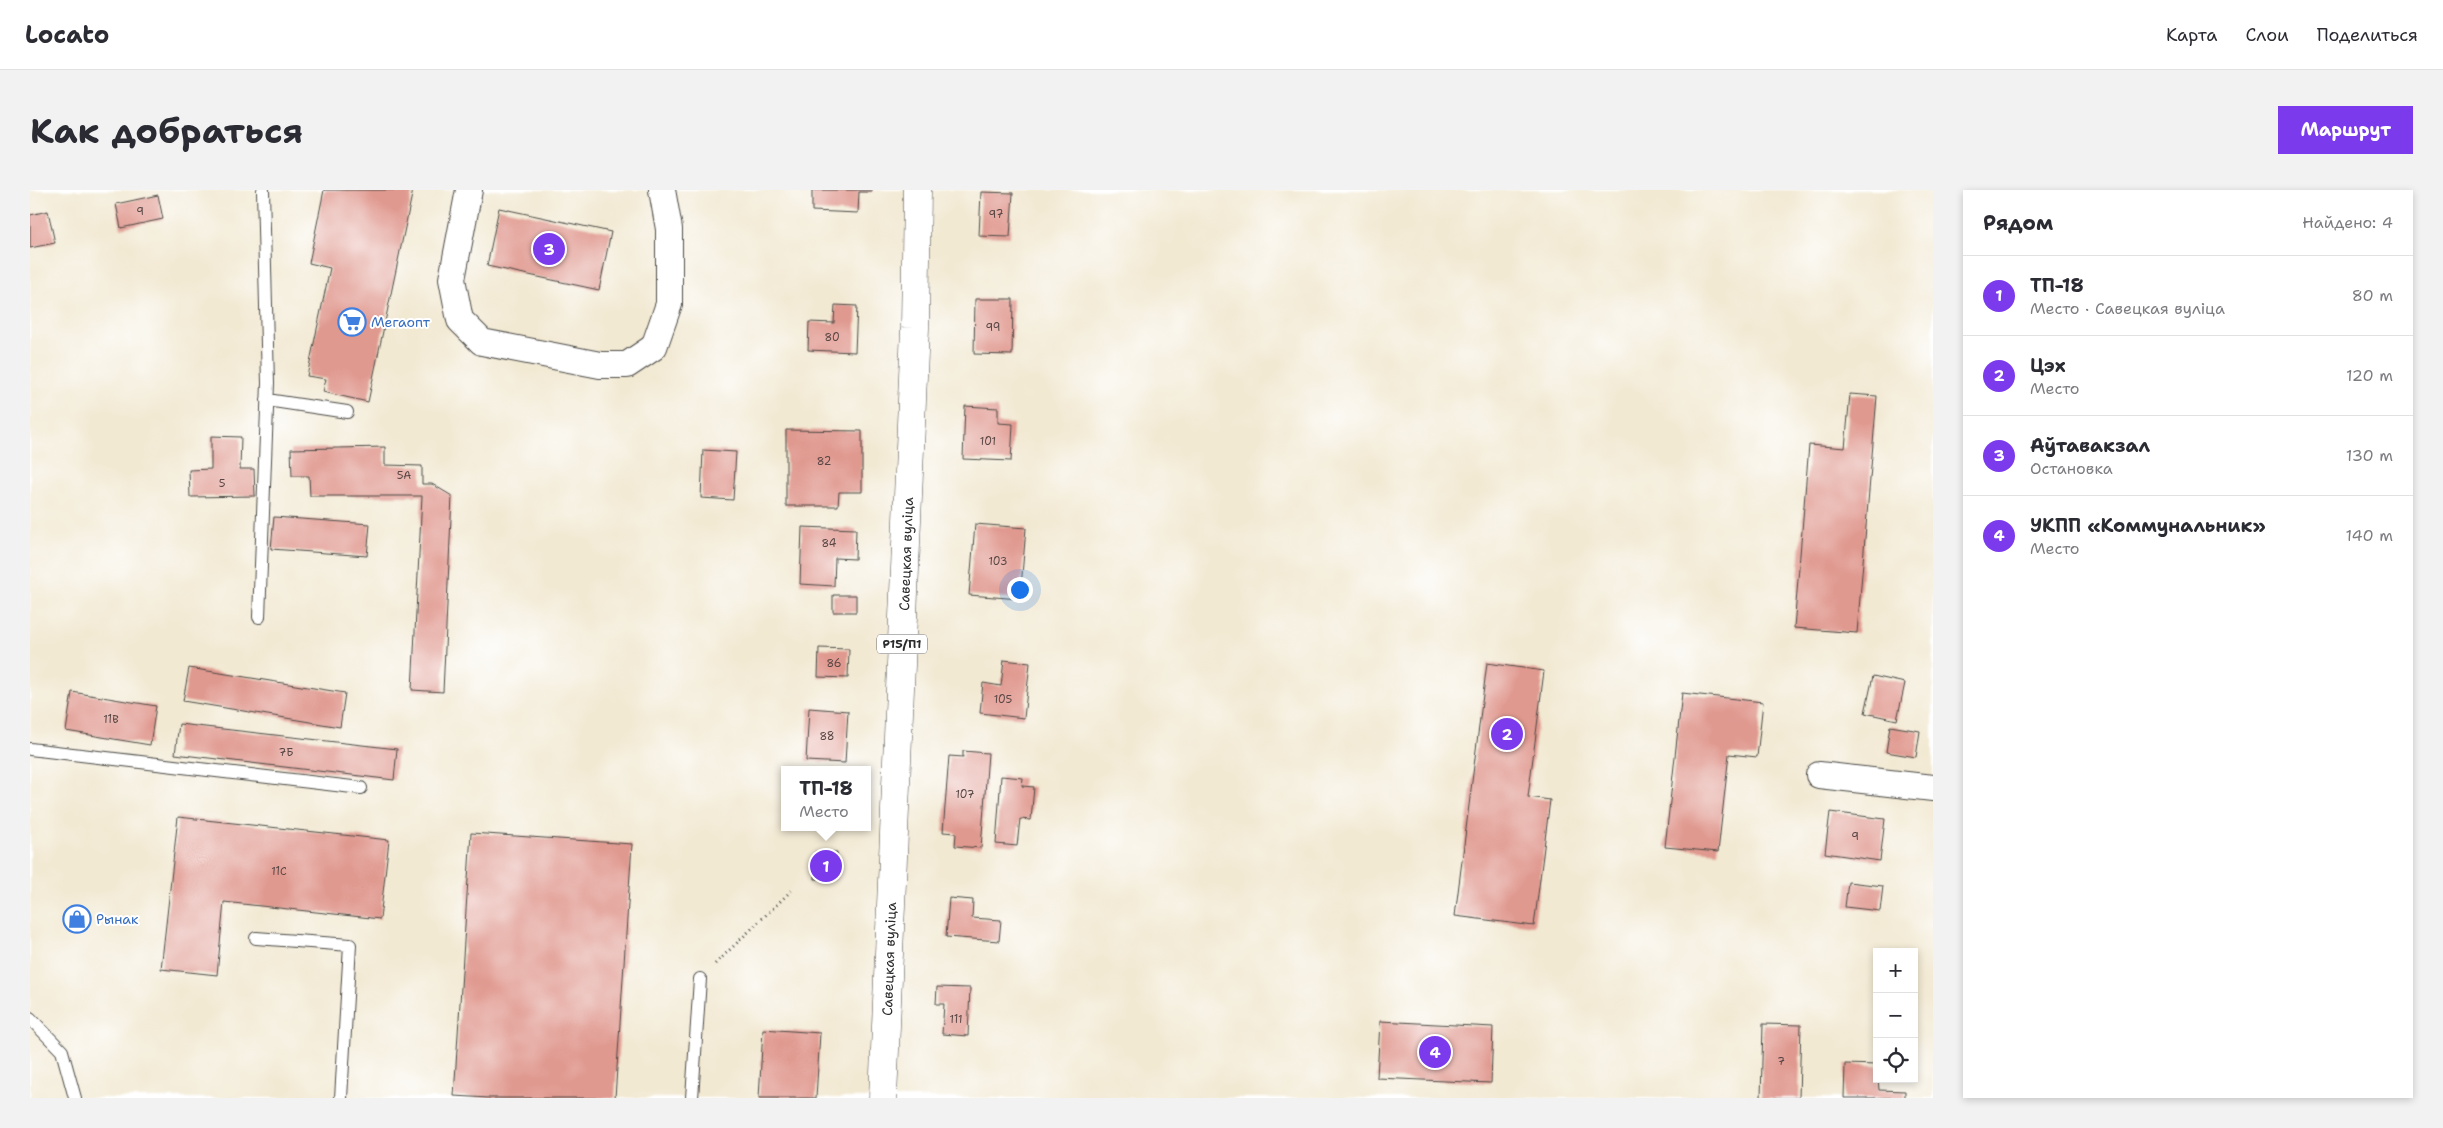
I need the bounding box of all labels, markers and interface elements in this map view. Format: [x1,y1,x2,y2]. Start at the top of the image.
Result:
text: Locato [25,19,109,51]
text: Карта [2166,23,2217,47]
text: Слои [2245,23,2289,47]
text: Поделиться [2317,23,2418,47]
button: Маршрут [2278,106,2413,154]
text: Как добраться [30,107,303,154]
house number: 9 [136,204,144,219]
house number: 97 [989,207,1004,222]
text: Рядом [1983,209,2053,237]
text: Найдено: 4 [2302,212,2393,233]
pin: 3 [533,230,565,268]
text: ТП-18 [2030,273,2084,298]
text: 1 [1995,285,2003,306]
text: 80 m [2352,285,2393,306]
text: Место · Савецкая вуліца [2030,298,2225,319]
supermarket icon: Мегаопт [337,307,367,337]
place label: Мегаопт [371,313,431,331]
house number: 99 [986,320,1000,335]
house number: 80 [824,330,840,345]
text: Цэх [2030,353,2066,378]
text: 2 [1993,365,2005,386]
text: 120 m [2346,365,2393,386]
text: Место [2030,378,2080,399]
text: Аўтавакзал [2030,433,2150,458]
house number: 101 [980,434,996,449]
text: 3 [1993,445,2005,466]
text: 130 m [2346,445,2393,466]
house number: 82 [817,454,831,469]
text: Остановка [2030,458,2113,479]
house number: 5А [397,468,411,483]
house number: 5 [219,476,226,491]
street label: Савецкая вуліца [895,497,917,611]
text: УКПП «Коммунальник» [2030,513,2266,538]
text: 4 [1993,525,2005,546]
text: 140 m [2346,525,2393,546]
house number: 84 [822,536,837,551]
text: Место [2030,538,2080,559]
house number: 103 [988,554,1008,569]
your location [1007,577,1033,603]
road number: Р15/П1 [877,634,927,654]
house number: 86 [826,656,842,671]
house number: 105 [994,692,1013,707]
house number: 11В [103,712,119,727]
pin: 2 [1491,715,1523,753]
house number: 88 [819,729,835,744]
house number: 7Б [279,745,293,760]
popup [781,766,871,831]
text: ТП-18 [799,776,853,801]
house number: 107 [955,787,975,802]
text: Место [799,801,849,822]
house number: 9 [1851,829,1859,844]
pin: 1 [810,847,842,885]
house number: 11С [271,864,287,879]
street label: Савецкая вуліца [878,902,900,1016]
shop icon: Рынак [62,904,92,934]
place label: Рынак [96,910,139,928]
map controls [1873,948,1918,1083]
button: + [1873,948,1918,993]
button: − [1873,993,1918,1038]
house number: 111 [949,1012,963,1027]
pin: 4 [1419,1033,1451,1071]
button: locate [1873,1038,1918,1083]
house number: 7 [1777,1054,1785,1069]

